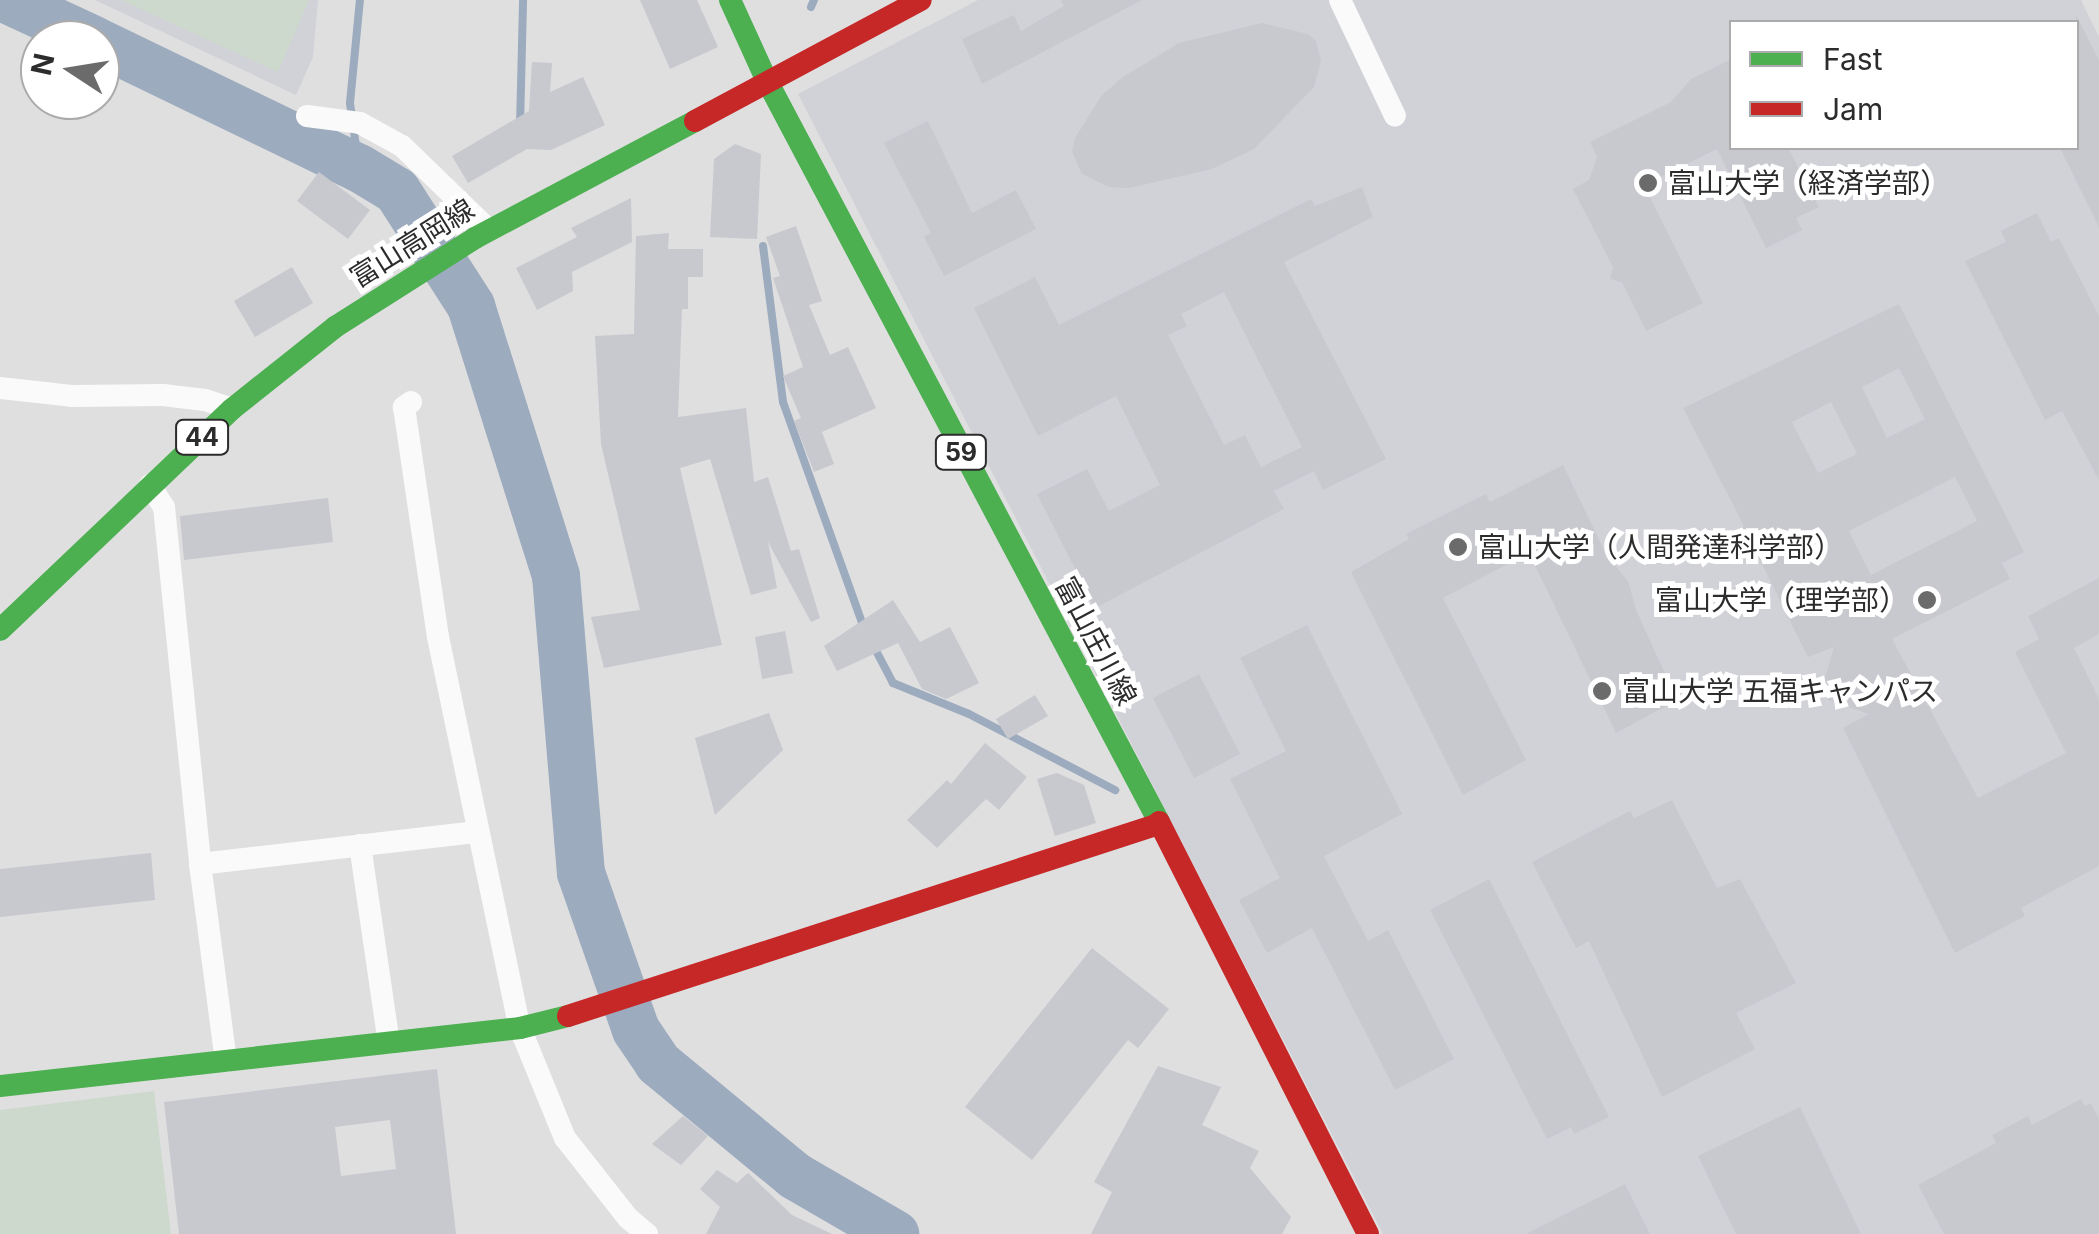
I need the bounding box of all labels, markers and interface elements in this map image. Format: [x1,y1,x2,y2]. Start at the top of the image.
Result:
north arrow [20,20,120,120]
legend [1729,20,2079,150]
text: Fast [1823,41,1882,77]
text: N [24,50,61,78]
text: Jam [1823,91,1883,127]
place label: 富山大学（経済学部） [1668,166,1948,200]
marker: 富山大学（経済学部） [1637,172,1659,194]
street label: 富山高岡線 [344,192,480,294]
road number: 44 [174,417,230,457]
road number: 59 [934,432,988,472]
place label: 富山大学（人間発達科学部） [1478,530,1842,564]
marker: 富山大学（人間発達科学部） [1447,536,1469,558]
street label: 富山庄川線 [1048,571,1144,711]
place label: 富山大学（理学部） [1655,583,1907,617]
marker: 富山大学（理学部） [1916,589,1938,611]
place label: 富山大学 五福キャンパス [1622,674,1938,708]
marker: 富山大学 五福キャンパス [1591,680,1613,702]

